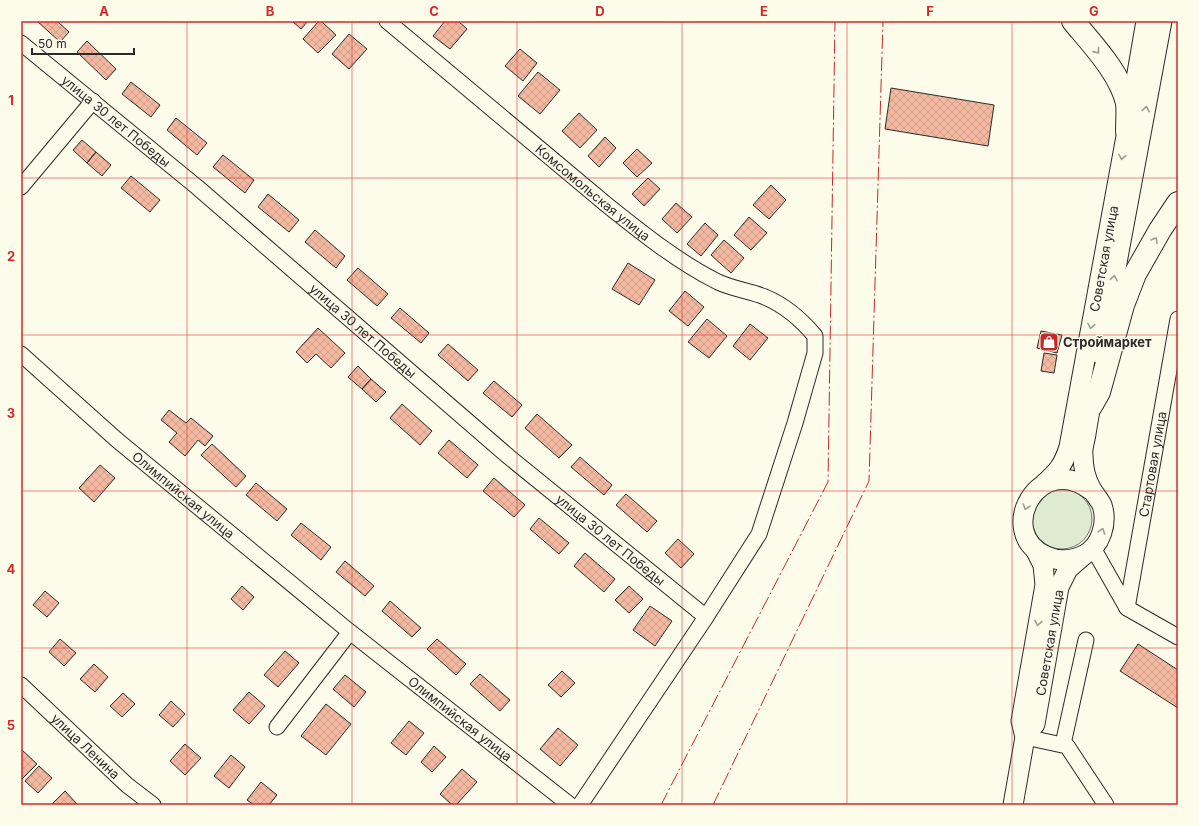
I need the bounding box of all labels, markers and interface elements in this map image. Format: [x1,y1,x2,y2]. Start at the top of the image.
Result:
text: A [99,3,109,19]
text: B [266,3,275,19]
text: C [429,3,439,19]
text: D [595,3,605,19]
text: E [760,3,768,19]
text: F [926,3,934,19]
text: G [1089,3,1099,19]
scale bar [32,30,134,56]
text: 50 m [38,36,67,51]
one-way arrow [1093,47,1100,54]
street label: улица 30 лет Победы [59,72,174,170]
text: 1 [8,92,14,108]
one-way arrow [1141,106,1149,112]
street label: Комсомольская улица [532,141,653,244]
one-way arrow [1119,154,1127,160]
street label: Советская улица [1086,204,1121,313]
one-way arrow [1150,237,1158,244]
text: 2 [7,248,15,264]
one-way arrow [1110,275,1118,281]
street label: улица 30 лет Победы [306,280,420,381]
one-way arrow [1088,323,1096,329]
shop icon: Строймаркет [1038,331,1060,353]
place label: Строймаркет [1063,334,1152,350]
text: 3 [7,405,15,421]
street label: Стартовая улица [1135,410,1170,518]
street label: Олимпийская улица [129,448,238,542]
street label: улица 30 лет Победы [553,491,668,589]
one-way arrow [1022,503,1031,510]
one-way arrow [1097,527,1106,534]
text: 4 [7,561,16,577]
street label: Советская улица [1032,588,1066,697]
one-way arrow [1034,620,1043,627]
street label: Олимпийская улица [405,673,515,764]
street label: улица Ленина [48,710,123,782]
text: 5 [7,717,15,733]

